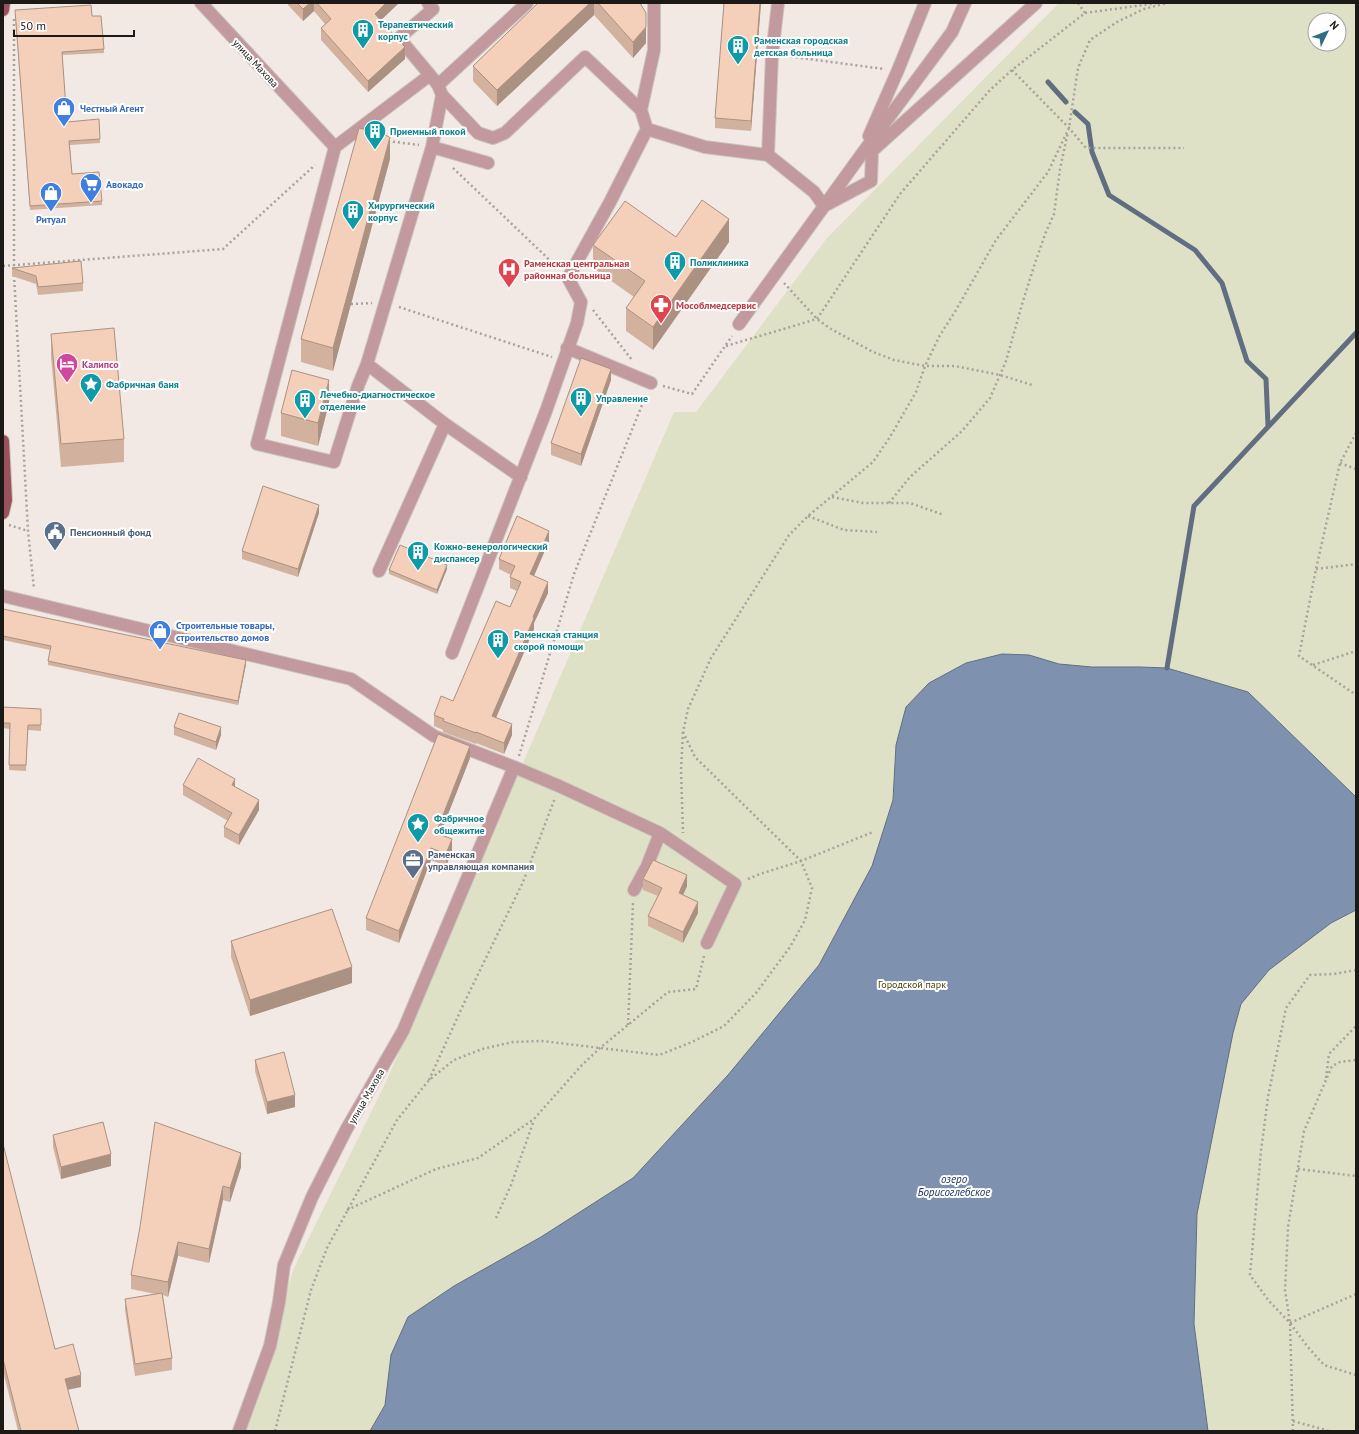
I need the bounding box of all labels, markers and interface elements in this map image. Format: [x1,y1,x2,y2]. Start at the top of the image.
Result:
scale bar [14,12,134,38]
north arrow [1307,12,1347,52]
building icon: Терапевтический корпус [350,17,376,50]
text: 50 m [20,18,46,33]
place label: Терапевтический корпус [378,18,453,43]
text: N [1327,18,1342,33]
building icon: Раменская городская детская больница [725,33,751,66]
place label: Раменская городская детская больница [753,34,848,59]
street label: улица Махова [230,37,281,90]
shop icon: Честный Агент [51,95,77,128]
place label: Честный Агент [80,102,145,115]
building icon: Приемный покой [362,118,388,151]
place label: Приемный покой [390,125,466,138]
supermarket icon: Авокадо [78,171,104,204]
place label: Авокадо [106,178,144,191]
shop icon: Ритуал [38,180,64,213]
building icon: Хирургический корпус [340,198,366,231]
place label: Хирургический корпус [368,199,435,224]
place label: Ритуал [36,213,66,226]
building icon: Поликлиника [662,249,688,282]
hospital icon: Раменская центральная районная больница [496,256,522,289]
place label: Поликлиника [690,256,749,269]
place label: Раменская центральная районная больница [524,257,629,282]
pharmacy icon: Мособлмедсервис [648,292,674,325]
place label: Мособлмедсервис [676,299,757,312]
hotel icon: Калипсо [54,351,80,384]
place label: Калипсо [82,358,119,371]
place icon: Фабричная баня [78,371,104,404]
place label: Фабричная баня [106,378,179,391]
building icon: Управление [568,385,594,418]
building icon: Лечебно-диагностическое отделение [292,387,318,420]
place label: Лечебно-диагностическое отделение [319,388,435,413]
place label: Управление [595,392,648,405]
public building icon: Пенсионный фонд [42,519,68,552]
place label: Пенсионный фонд [70,526,151,539]
building icon: Кожно-венерологический диспансер [405,539,431,572]
place label: Кожно-венерологический диспансер [433,540,548,565]
shop icon: Строительные товары, строительство домов [147,618,173,651]
place label: Строительные товары, строительство домов [176,619,275,644]
building icon: Раменская станция скорой помощи [485,627,511,660]
place label: Раменская станция скорой помощи [514,628,598,653]
place icon: Фабричное общежитие [405,811,431,844]
place label: Фабричное общежитие [434,812,485,837]
office icon: Раменская управляющая компания [400,847,426,880]
place label: Раменская управляющая компания [427,848,534,873]
park label: Городской парк [878,978,946,991]
street label: улица Махова [345,1066,387,1126]
water label: озеро Борисоглебское [918,1172,990,1199]

